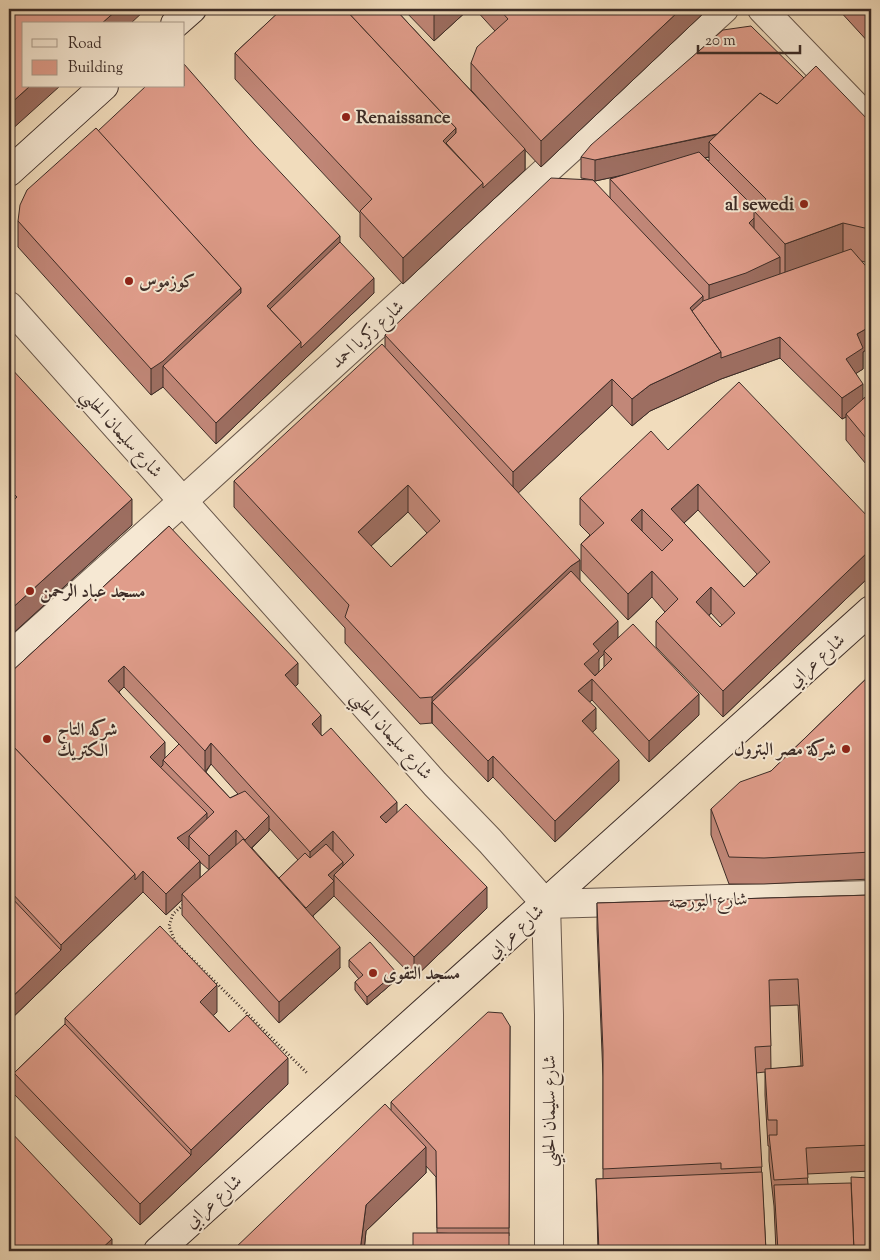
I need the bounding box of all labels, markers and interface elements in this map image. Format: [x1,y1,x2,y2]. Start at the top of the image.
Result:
legend [22,22,185,88]
scale bar [698,22,800,54]
text: 20 m [705,31,736,52]
text: Road [68,34,102,55]
text: Building [68,58,123,79]
place label: Renaissance [356,106,451,132]
marker: Renaissance [340,111,352,123]
place label: al sewedi [725,193,795,219]
marker: al sewedi [798,198,810,210]
place label: كوزموس [139,270,195,296]
marker: كوزموس [123,275,135,287]
street label: شارع زكريا احمد [326,295,411,376]
street label: شارع سليمان الحلبي [72,384,168,486]
place label: مسجد عباد الرحمن [40,580,145,606]
marker: مسجد عباد الرحمن [24,585,36,597]
street label: شارع عرابي [783,629,852,694]
street label: شارع سليمان الحلبي [342,686,438,788]
place label: شركه التاج الكتريك [57,718,117,765]
marker: شركه التاج الكتريك [41,733,53,745]
place label: شركة مصر البترول [734,738,836,764]
marker: شركة مصر البترول [840,743,852,755]
street label: شارع البورصه [668,888,748,916]
street label: شارع عرابي [482,900,551,965]
place label: مسجد التقوى [383,962,460,988]
marker: مسجد التقوى [367,967,379,979]
street label: شارع سليمان الحلبي [538,1055,566,1167]
street label: شارع عرابي [180,1170,249,1235]

